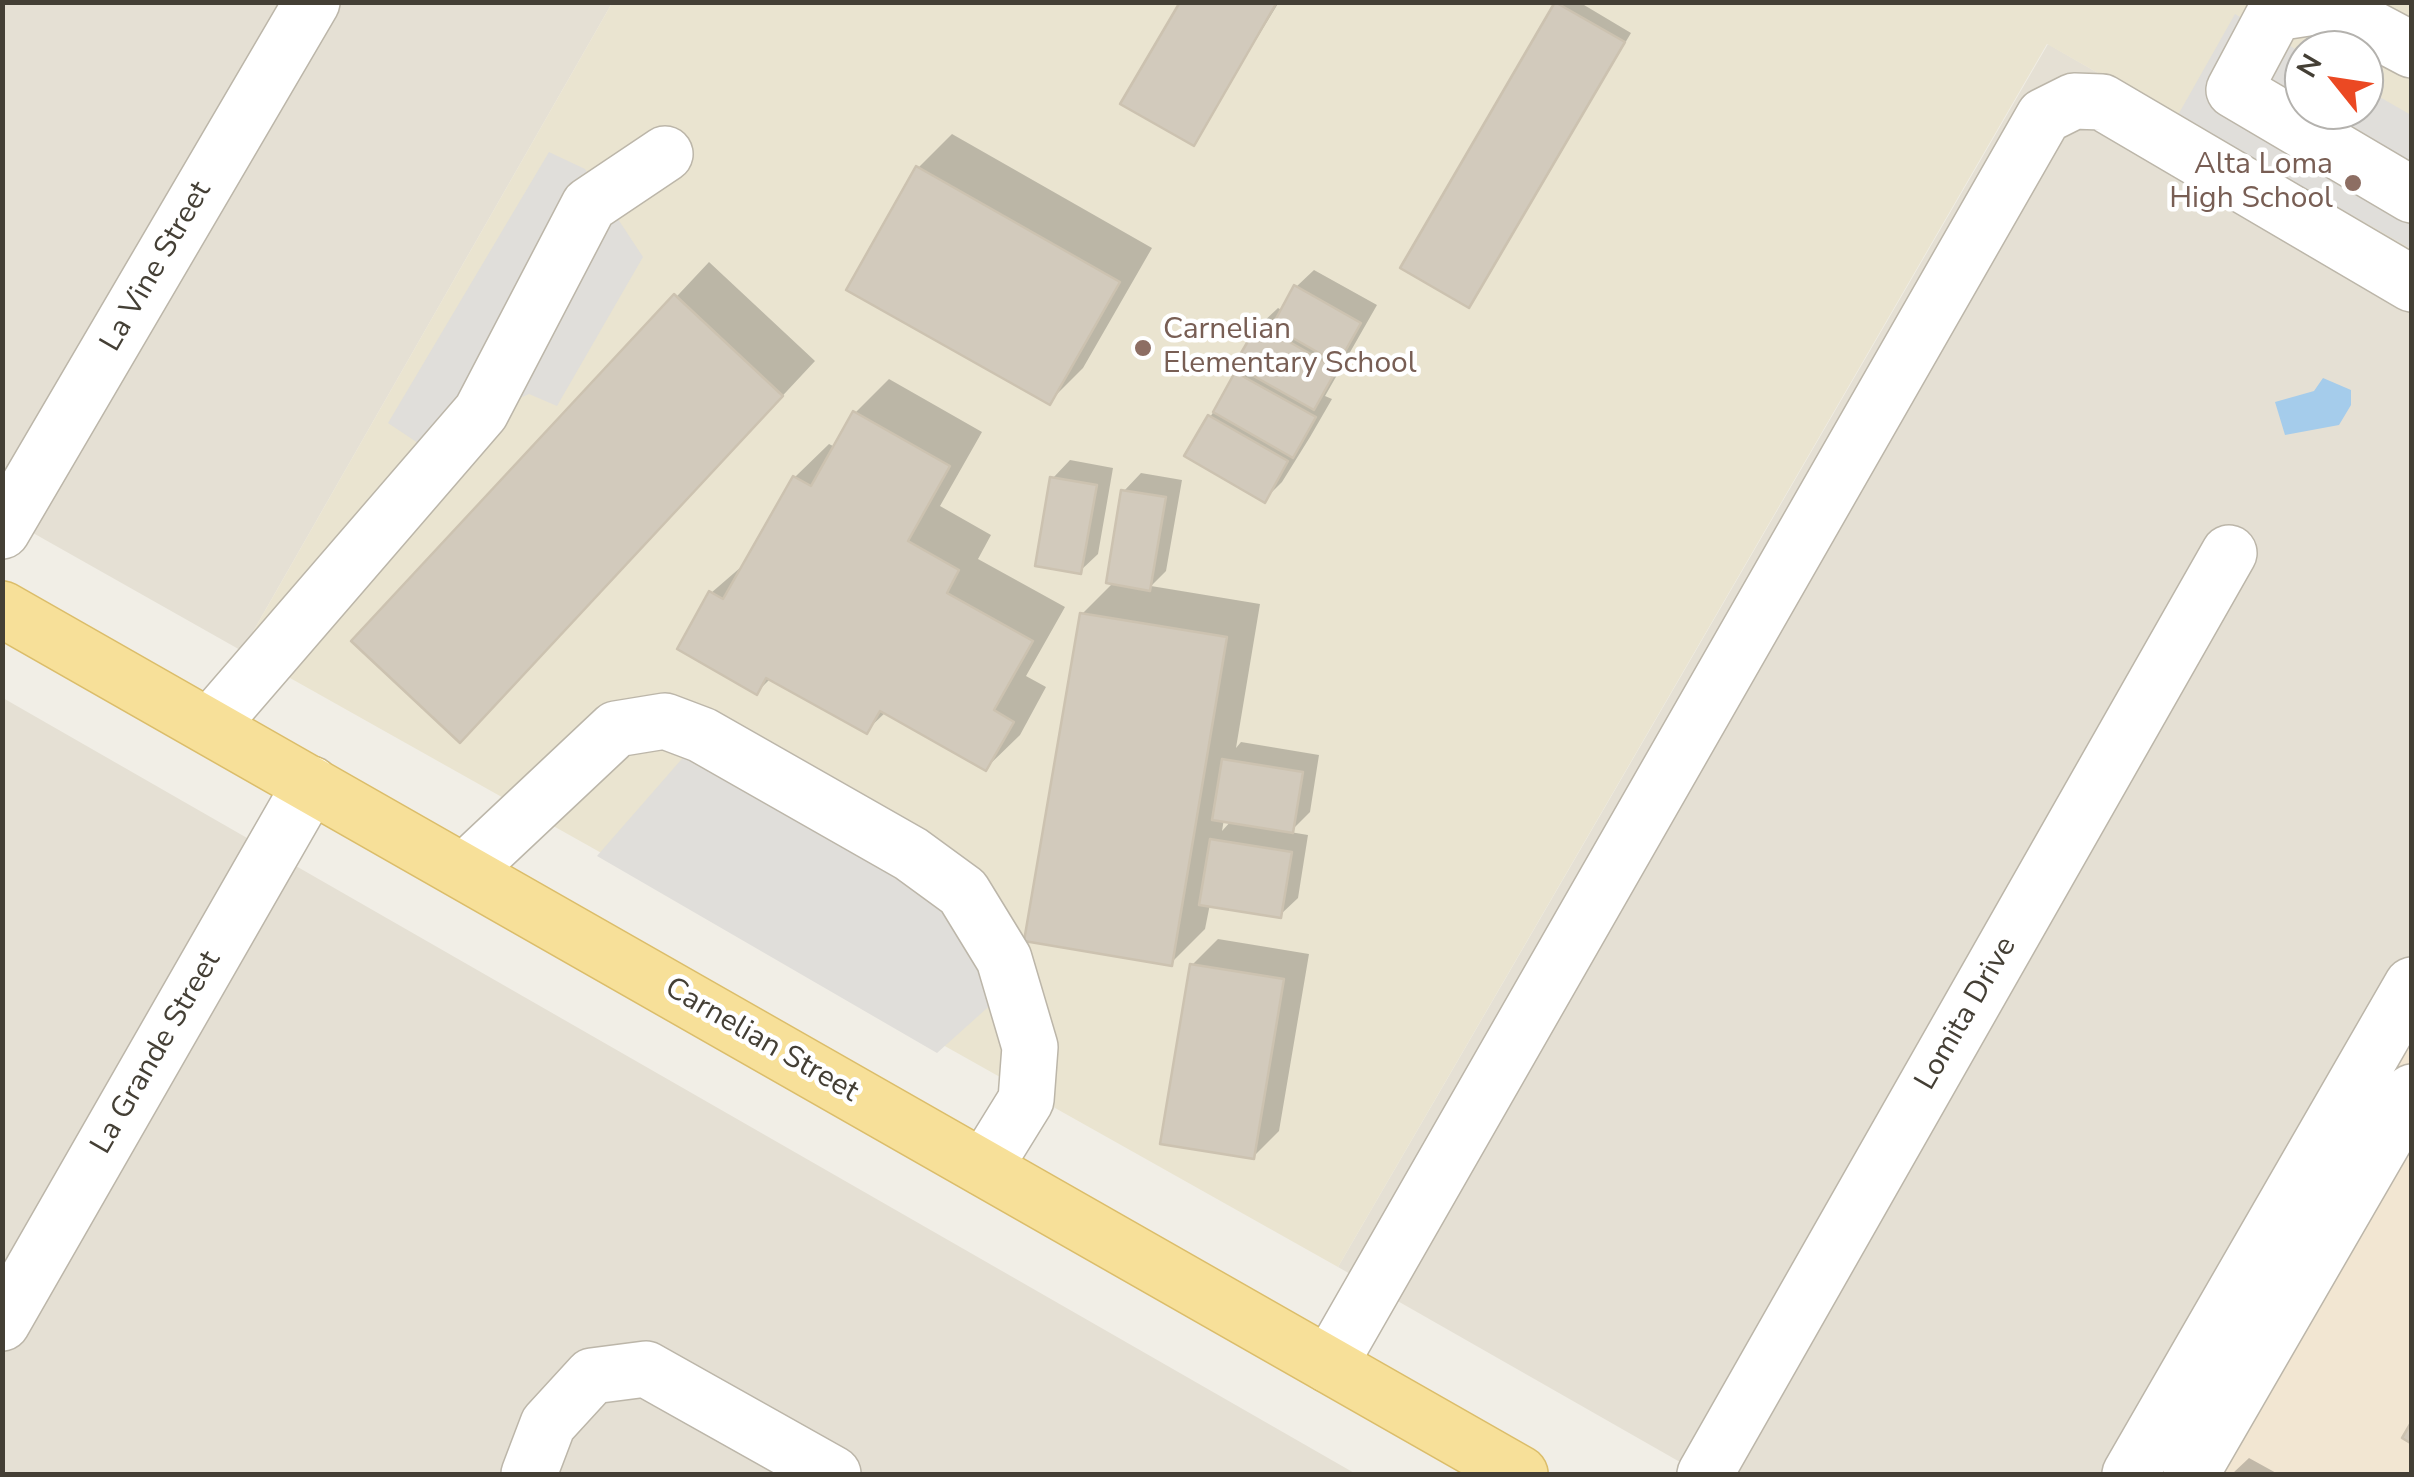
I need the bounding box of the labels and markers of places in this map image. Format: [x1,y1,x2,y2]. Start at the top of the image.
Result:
place label: Alta Loma High School [2169,148,2333,218]
marker: Alta Loma High School [2342,172,2364,194]
place label: Carnelian Elementary School [1163,313,1417,384]
marker: Carnelian Elementary School [1132,337,1154,359]

